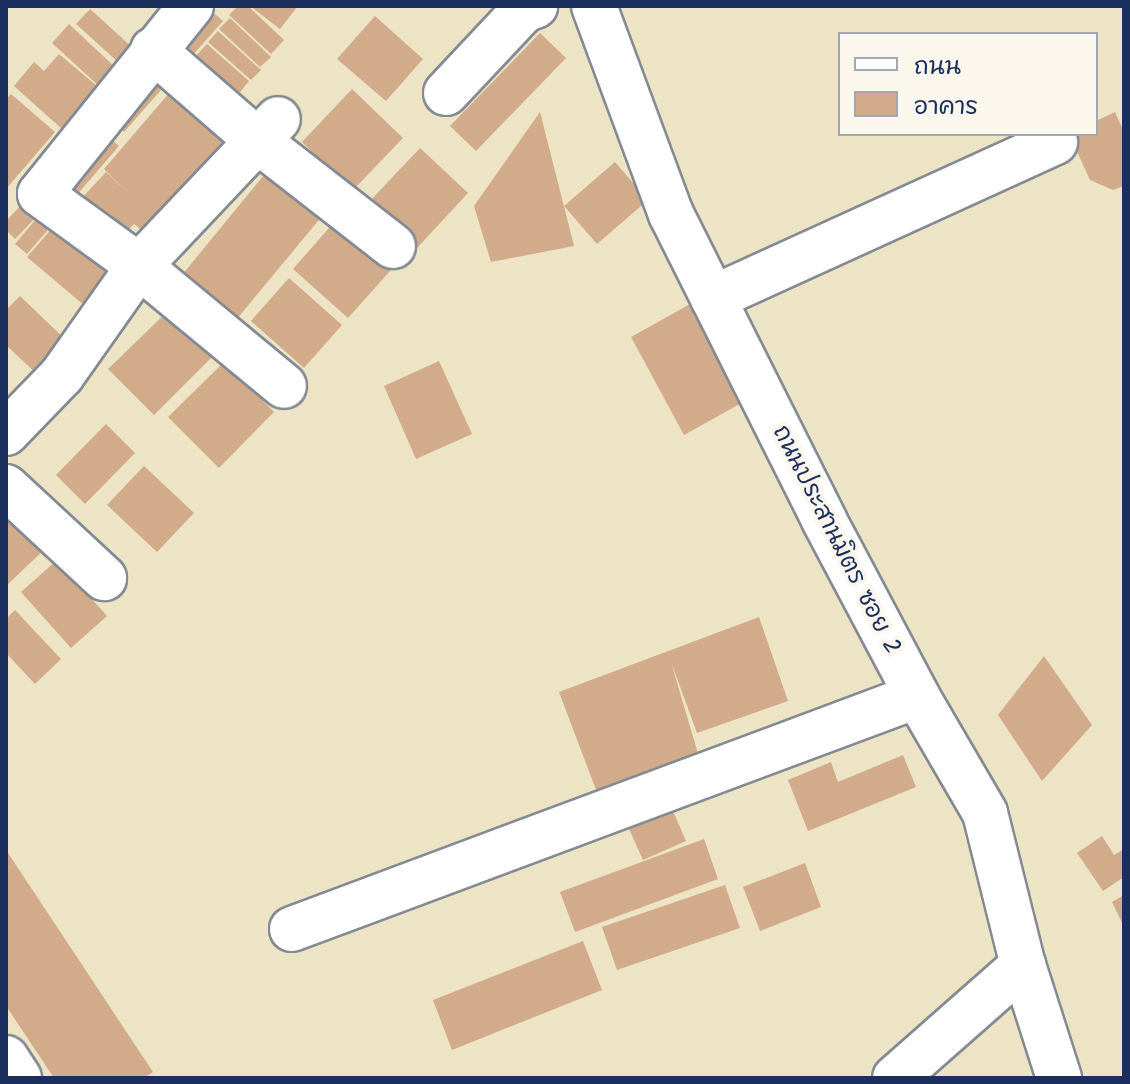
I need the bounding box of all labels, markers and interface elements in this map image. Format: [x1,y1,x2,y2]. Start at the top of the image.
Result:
legend [838,32,1098,136]
text: ถนน [914,48,961,87]
text: อาคาร [914,88,978,127]
street label: ถนนประสานมิตร ซอย 2 [766,421,906,659]

